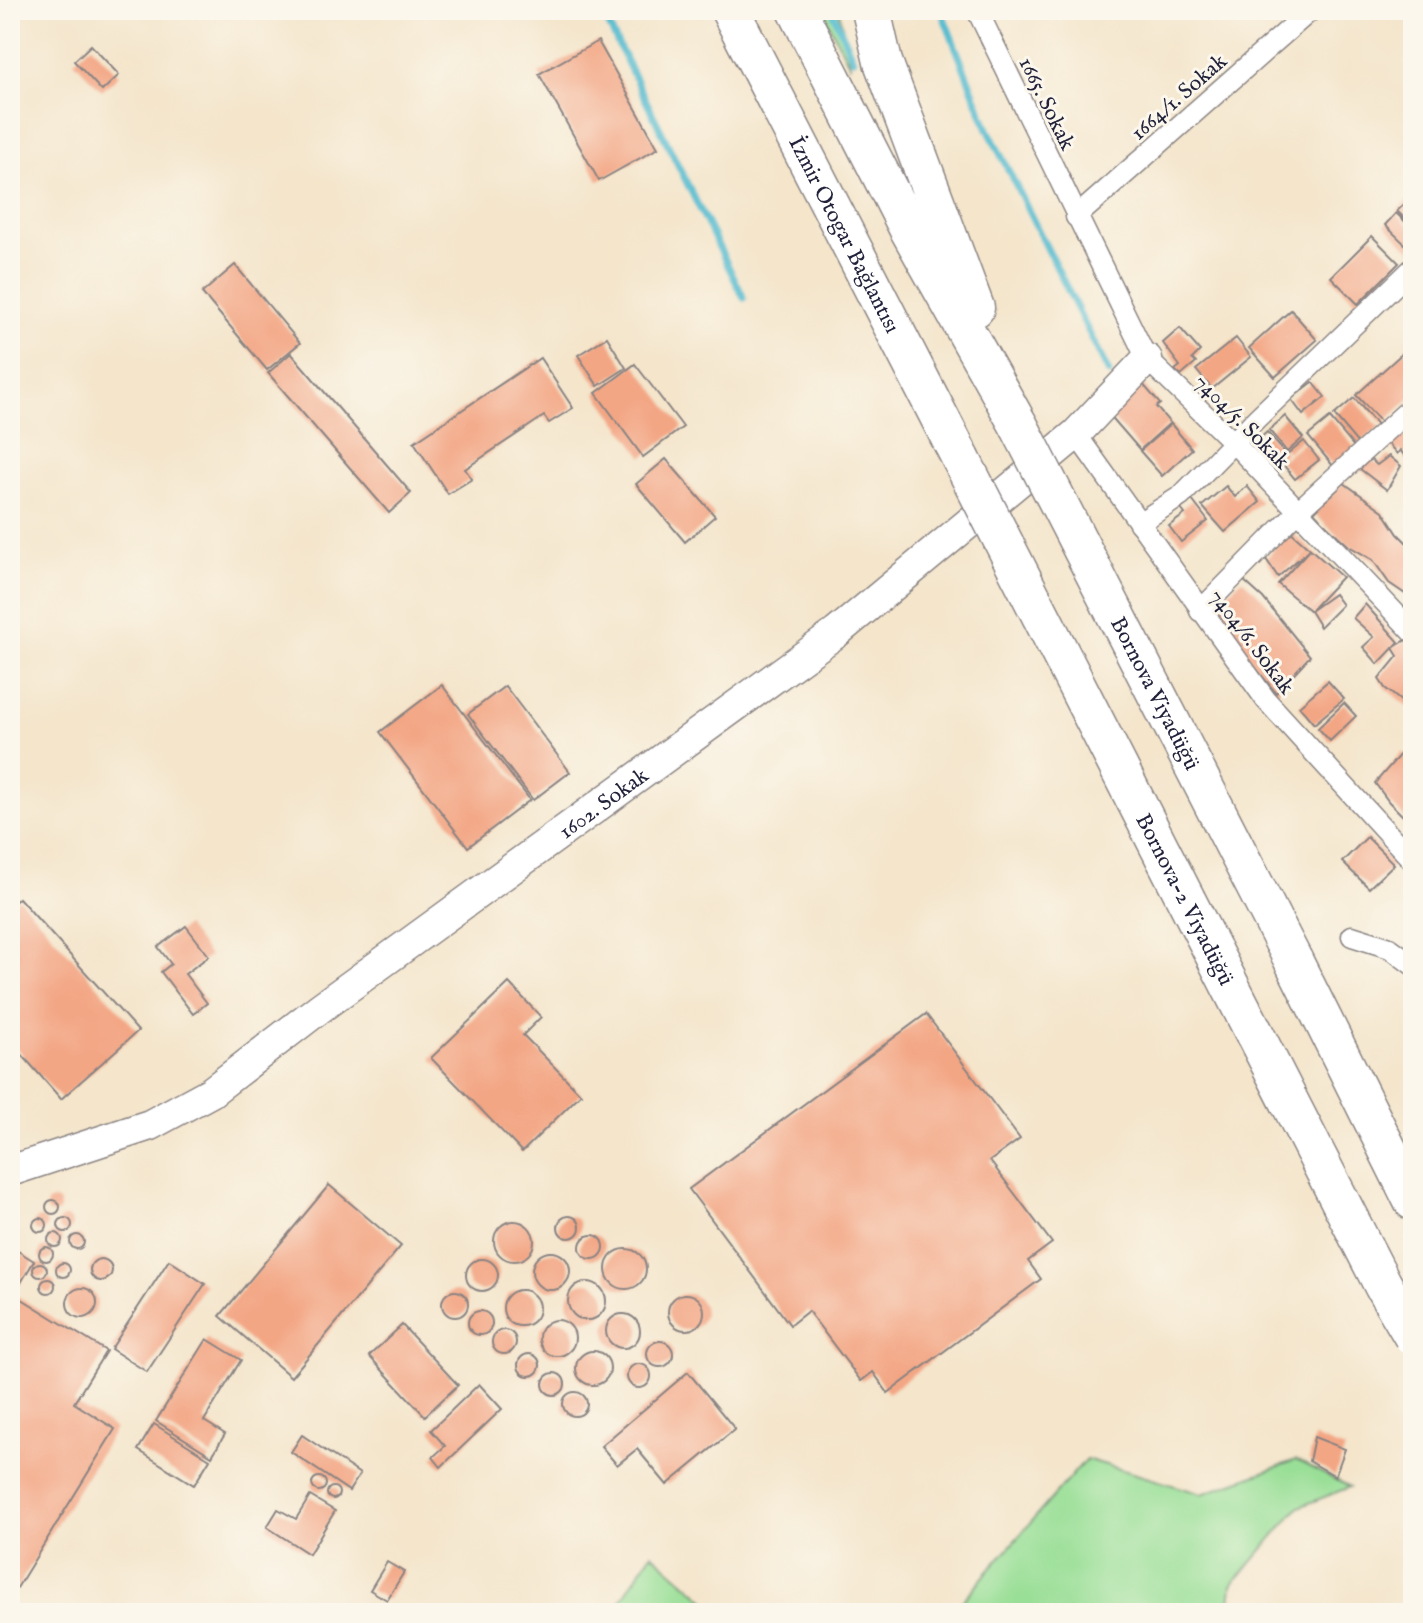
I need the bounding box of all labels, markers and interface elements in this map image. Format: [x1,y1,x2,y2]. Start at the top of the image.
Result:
street label: 1664/1. Sokak [1125,48,1234,147]
street label: 1665. Sokak [1012,53,1081,155]
street label: İzmir Otogar Bağlantısı [781,132,906,338]
street label: 7404/5. Sokak [1188,369,1295,476]
street label: 7404/6. Sokak [1203,584,1300,701]
street label: Bornova Viyadüğü [1103,612,1205,775]
street label: 1602. Sokak [554,762,655,846]
street label: Bornova-2 Viyadüğü [1128,809,1239,990]

